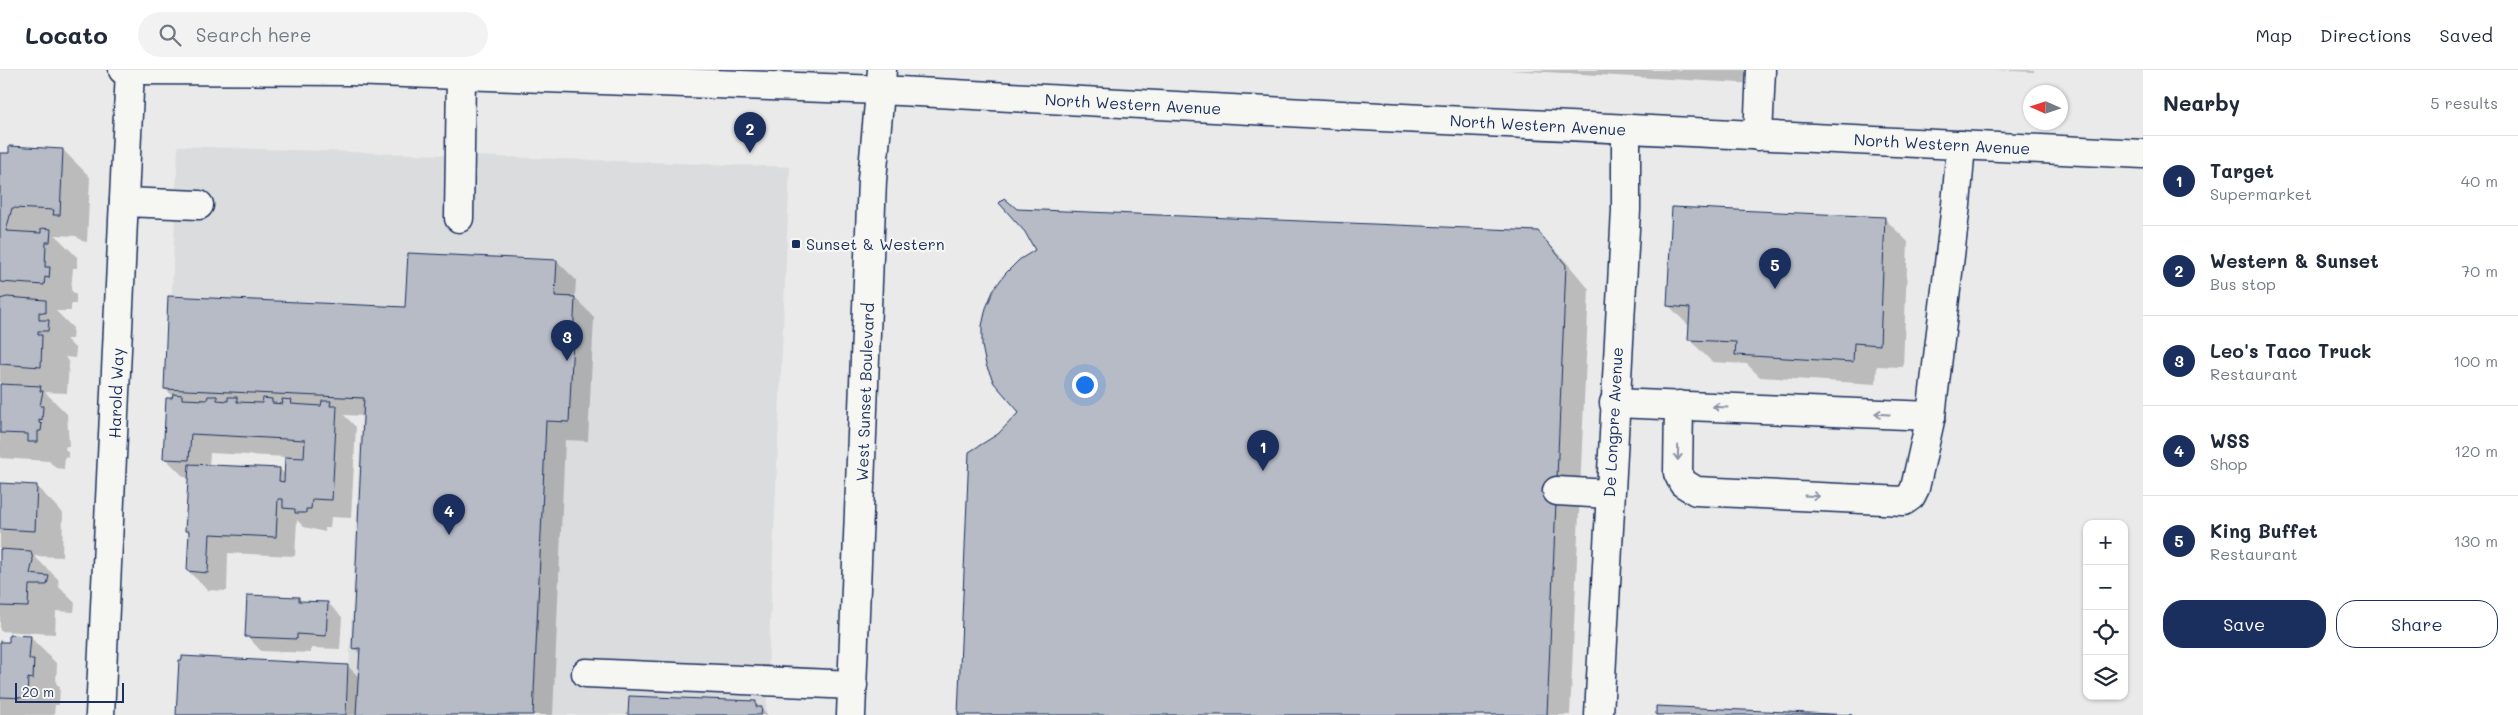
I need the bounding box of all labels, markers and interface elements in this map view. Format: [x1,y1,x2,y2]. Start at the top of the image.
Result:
search box [138,12,488,57]
text: Locato [25,19,108,50]
icon: search [156,21,184,49]
text: Search here [196,22,311,47]
text: Map [2255,23,2292,47]
text: Directions [2320,23,2412,47]
text: Saved [2440,23,2493,47]
north arrow [2023,85,2068,130]
street label: North Western Avenue [1044,88,1222,119]
text: Nearby [2163,89,2240,116]
text: 5 results [2430,92,2498,113]
street label: North Western Avenue [1449,109,1627,140]
pin: 2 [734,112,766,153]
street label: North Western Avenue [1853,128,2031,159]
text: Target [2210,158,2274,183]
text: 1 [2175,170,2183,191]
text: 40 m [2461,170,2498,191]
text: Supermarket [2210,183,2312,204]
place label: Sunset & Western [806,233,945,254]
marker: Sunset & Western [790,238,802,250]
pin: 5 [1759,248,1791,289]
text: Western & Sunset [2210,248,2379,273]
text: 2 [2175,260,2183,281]
text: 70 m [2461,260,2498,281]
text: Bus stop [2210,273,2276,294]
street label: West Sunset Boulevard [851,302,878,482]
pin: 3 [551,320,583,361]
text: Leo's Taco Truck [2210,338,2372,363]
street label: De Longpre Avenue [1598,346,1627,498]
street label: Harold Way [103,347,128,439]
text: 3 [2174,350,2184,371]
text: 100 m [2453,350,2498,371]
text: Restaurant [2210,363,2298,384]
your location [1072,372,1098,398]
one-way arrow [1712,402,1728,411]
one-way arrow [1874,409,1890,418]
text: WSS [2210,428,2250,453]
pin: 1 [1247,430,1279,471]
text: 4 [2174,440,2184,461]
text: 120 m [2454,440,2498,461]
one-way arrow [1673,445,1683,461]
text: Shop [2210,453,2247,474]
one-way arrow [1804,492,1820,501]
pin: 4 [433,494,465,535]
text: King Buffet [2210,518,2318,543]
map controls [2083,520,2128,700]
button: + [2083,520,2128,565]
text: 5 [2174,530,2184,551]
text: 130 m [2454,530,2498,551]
text: Restaurant [2210,543,2298,564]
button: − [2083,565,2128,610]
button: Save [2163,600,2326,648]
button: Share [2336,600,2498,648]
button: locate [2083,610,2128,655]
button: layers [2083,655,2128,700]
scale bar [15,680,124,703]
text: 20 m [22,682,54,701]

